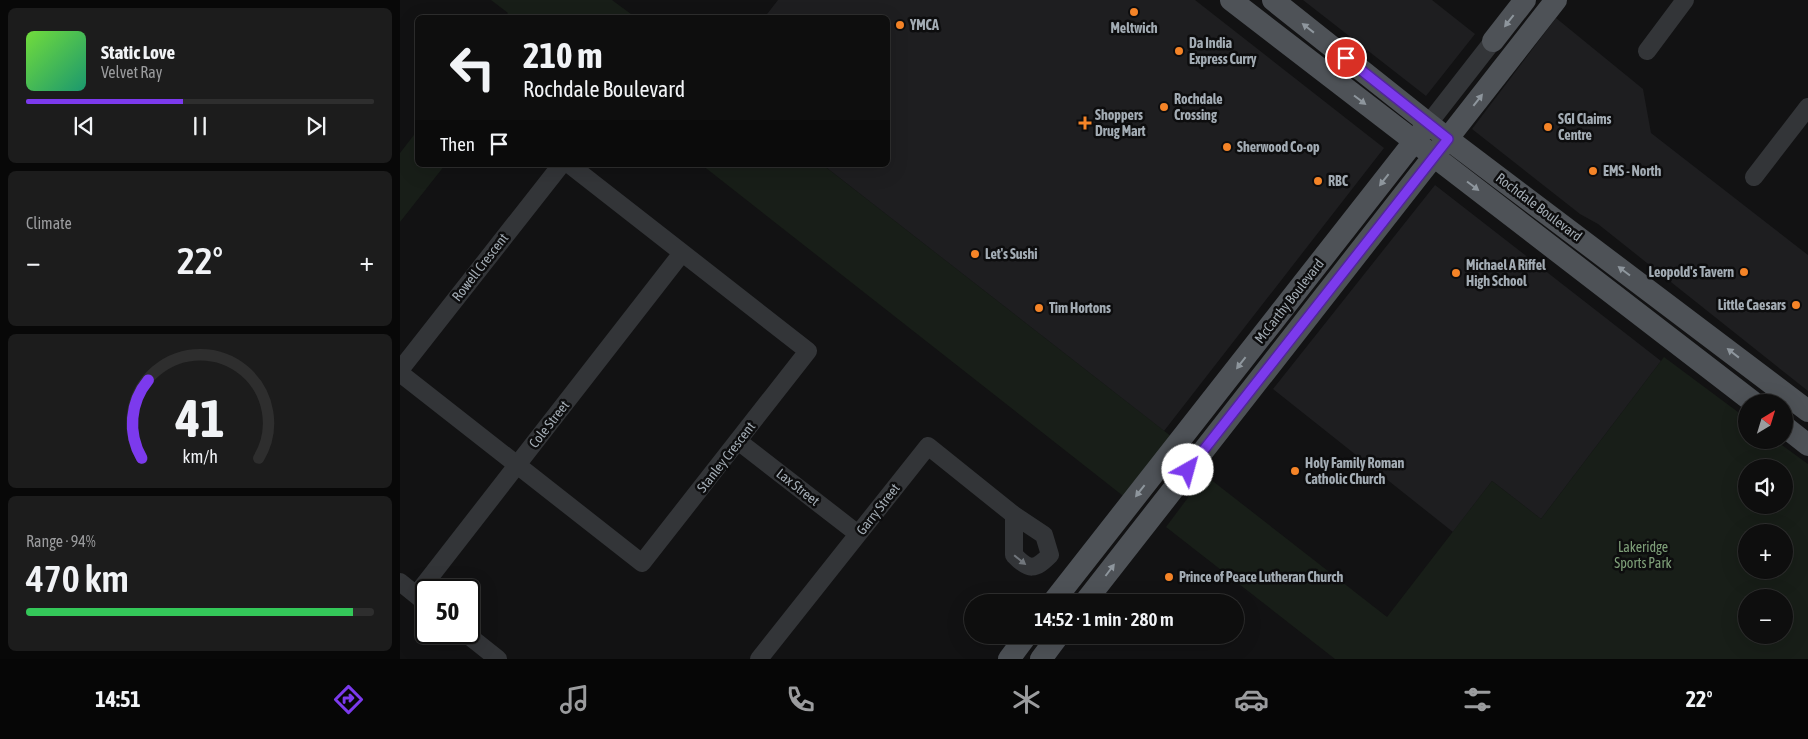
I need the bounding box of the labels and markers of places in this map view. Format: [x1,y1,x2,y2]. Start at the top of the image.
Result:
marker: Meltwich [1128,6,1140,18]
place label: YMCA [909,17,939,33]
marker: YMCA [894,19,906,31]
place label: Meltwich [1110,20,1158,36]
place label: Da India Express Curry [1189,35,1257,67]
pin [1325,37,1367,79]
marker: Da India Express Curry [1173,45,1185,57]
place label: Rochdale Crossing [1174,91,1223,123]
marker: Rochdale Crossing [1158,101,1170,113]
place label: Shoppers Drug Mart [1095,107,1146,139]
place label: SGI Claims Centre [1558,111,1612,143]
marker: Shoppers Drug Mart [1079,117,1091,129]
marker: SGI Claims Centre [1542,121,1554,133]
place label: Sherwood Co-op [1237,139,1320,155]
marker: Sherwood Co-op [1221,141,1233,153]
place label: EMS - North [1603,163,1661,179]
marker: EMS - North [1587,165,1599,177]
place label: RBC [1328,173,1349,189]
marker: RBC [1312,175,1324,187]
place label: Let's Sushi [985,246,1038,262]
marker: Let's Sushi [969,248,981,260]
place label: Michael A Riffel High School [1466,257,1546,289]
place label: Leopold's Tavern [1649,264,1734,280]
marker: Leopold's Tavern [1738,266,1750,278]
marker: Michael A Riffel High School [1450,267,1462,279]
place label: Little Caesars [1718,297,1786,313]
marker: Little Caesars [1790,299,1802,311]
place label: Tim Hortons [1049,300,1111,316]
marker: Tim Hortons [1033,302,1045,314]
place label: Holy Family Roman Catholic Church [1305,455,1405,487]
marker: Holy Family Roman Catholic Church [1289,465,1301,477]
place label: Prince of Peace Lutheran Church [1179,569,1343,585]
marker: Prince of Peace Lutheran Church [1163,571,1175,583]

